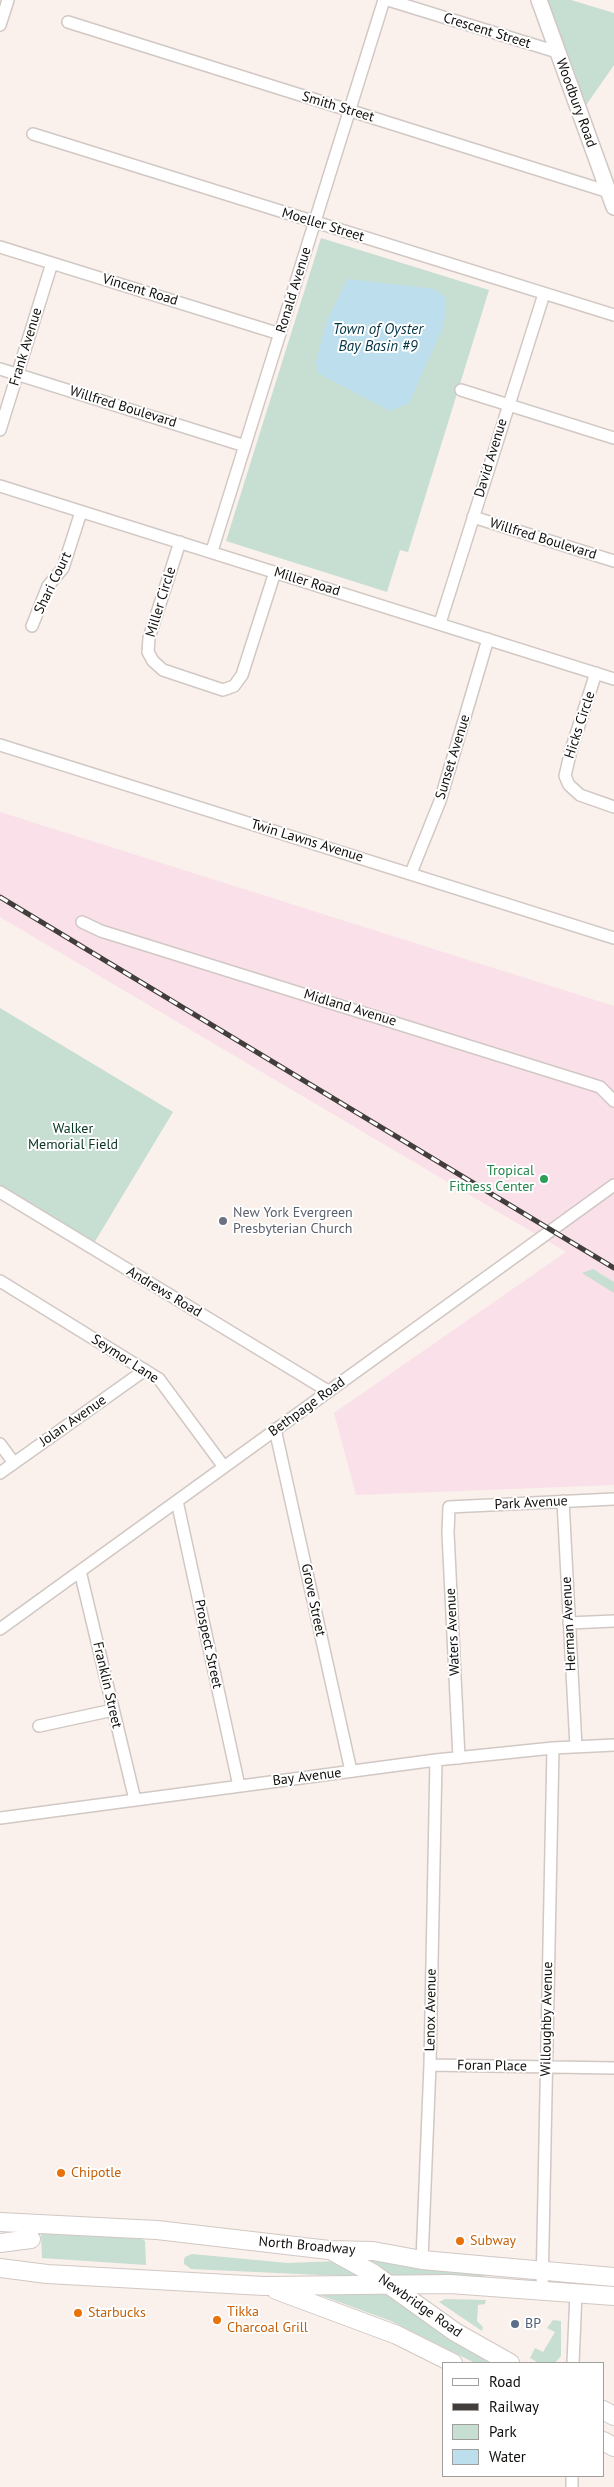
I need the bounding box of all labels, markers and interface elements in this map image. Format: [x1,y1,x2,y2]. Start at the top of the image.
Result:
street label: Crescent Street [441,10,533,52]
street label: Woodbury Road [552,56,600,150]
street label: Smith Street [300,88,376,126]
street label: Moeller Street [280,205,366,245]
street label: Ronald Avenue [273,245,315,335]
street label: Vincent Road [100,271,180,309]
street label: Frank Avenue [6,306,46,388]
water label: Town of Oyster Bay Basin #9 [333,321,423,356]
street label: Willfred Boulevard [67,383,179,431]
street label: David Avenue [471,417,511,499]
street label: Willfred Boulevard [487,515,599,563]
street label: Shari Court [31,549,75,617]
street label: Miller Road [272,564,342,600]
street label: Miller Circle [142,565,180,639]
street label: Hicks Circle [561,689,599,761]
street label: Sunset Avenue [432,713,474,801]
street label: Twin Lawns Avenue [249,816,365,866]
street label: Midland Avenue [302,986,398,1030]
park label: Walker Memorial Field [28,1121,118,1154]
place label: Tropical Fitness Center [449,1163,534,1196]
marker: Tropical Fitness Center [538,1173,550,1185]
place label: New York Evergreen Presbyterian Church [233,1205,353,1238]
marker: New York Evergreen Presbyterian Church [217,1215,229,1227]
street label: Andrews Road [123,1263,205,1321]
street label: Seymor Lane [88,1331,162,1387]
street label: Bethpage Road [266,1374,348,1440]
street label: Jolan Avenue [36,1392,110,1450]
street label: Park Avenue [494,1493,568,1513]
street label: Grove Street [297,1562,329,1638]
street label: Herman Avenue [558,1576,580,1672]
street label: Waters Avenue [442,1588,464,1676]
street label: Prospect Street [190,1598,226,1690]
street label: Franklin Street [89,1640,125,1730]
street label: Bay Avenue [272,1764,342,1790]
street label: Willoughby Avenue [538,1961,556,2077]
street label: Lenox Avenue [422,1968,440,2052]
street label: Foran Place [457,2057,527,2075]
place label: Chipotle [71,2165,121,2181]
marker: Chipotle [55,2167,67,2179]
street label: North Broadway [258,2233,356,2259]
place label: Subway [470,2233,516,2249]
marker: Subway [454,2235,466,2247]
street label: Newbridge Road [375,2271,465,2341]
place label: Tikka Charcoal Grill [227,2304,308,2336]
place label: Starbucks [88,2305,146,2321]
marker: Starbucks [72,2307,84,2319]
marker: Tikka Charcoal Grill [211,2314,223,2326]
place label: BP [525,2316,541,2332]
marker: BP [509,2318,521,2330]
legend [442,2362,604,2477]
text: Road [489,2372,521,2391]
text: Railway [489,2397,539,2416]
text: Park [489,2422,517,2441]
text: Water [489,2447,526,2466]

